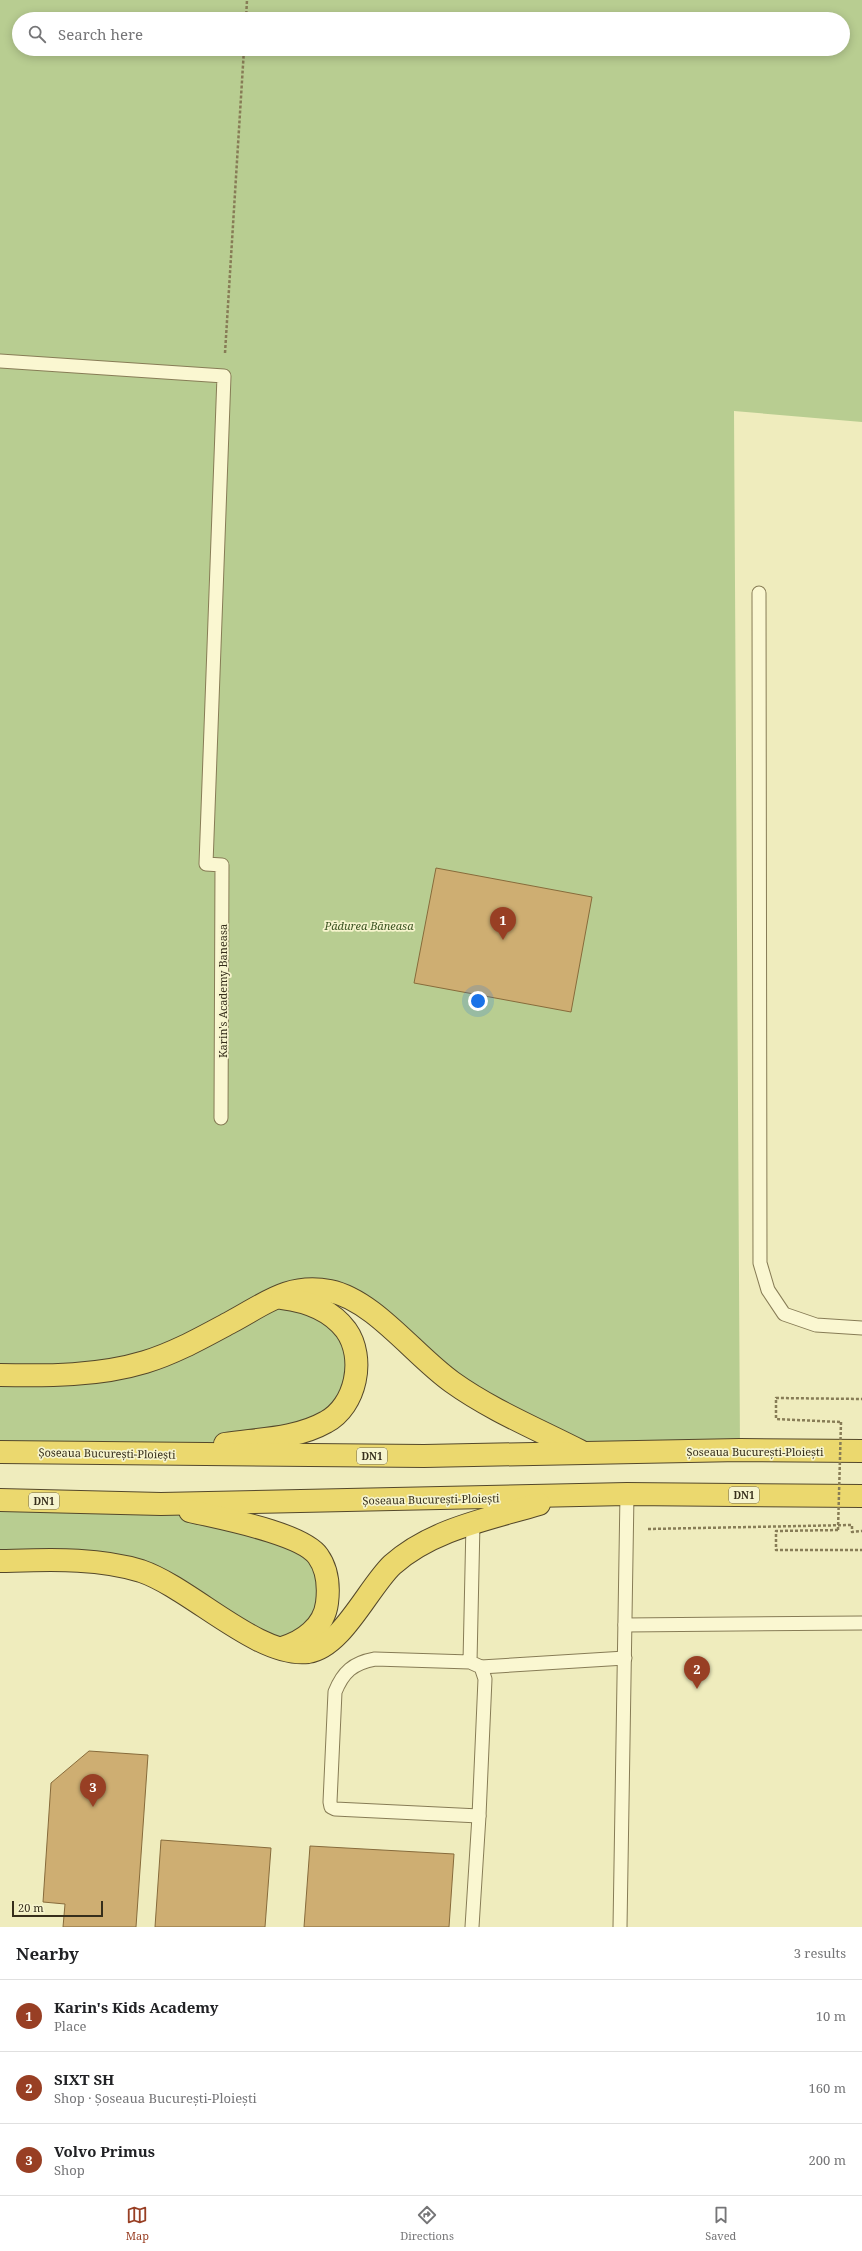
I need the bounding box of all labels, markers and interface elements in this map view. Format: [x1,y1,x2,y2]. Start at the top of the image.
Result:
search box [12,12,850,56]
icon: search [26,23,48,45]
text: Search here [58,24,143,44]
pin: 1 [490,907,516,940]
park label: Pădurea Băneasa [323,918,414,933]
street label: Karin's Academy Baneasa [215,924,230,1058]
your location [468,991,488,1011]
street label: Șoseaua București-Ploiești [38,1444,176,1462]
street label: Șoseaua București-Ploiești [687,1444,824,1459]
road number: DN1 [357,1448,387,1464]
road number: DN1 [729,1487,759,1503]
street label: Șoseaua București-Ploiești [362,1490,500,1508]
road number: DN1 [29,1493,59,1509]
pin: 2 [684,1656,710,1689]
pin: 3 [80,1774,106,1807]
scale bar [12,1899,103,1918]
text: 20 m [18,1900,44,1915]
text: Nearby [16,1942,79,1965]
text: 3 results [794,1944,846,1962]
text: Karin's Kids Academy [54,1997,219,2017]
text: 1 [25,2007,33,2025]
text: 10 m [816,2007,846,2025]
text: Place [54,2017,87,2035]
text: SIXT SH [54,2069,114,2089]
text: 2 [25,2079,33,2097]
text: 160 m [809,2079,846,2097]
text: Shop · Șoseaua București-Ploiești [54,2089,257,2107]
text: Volvo Primus [54,2141,155,2161]
text: 3 [25,2151,33,2169]
text: 200 m [809,2151,846,2169]
text: Shop [54,2161,85,2179]
tab: Map [126,2204,149,2243]
tab: Directions [400,2204,454,2243]
tab: Saved [705,2204,736,2243]

